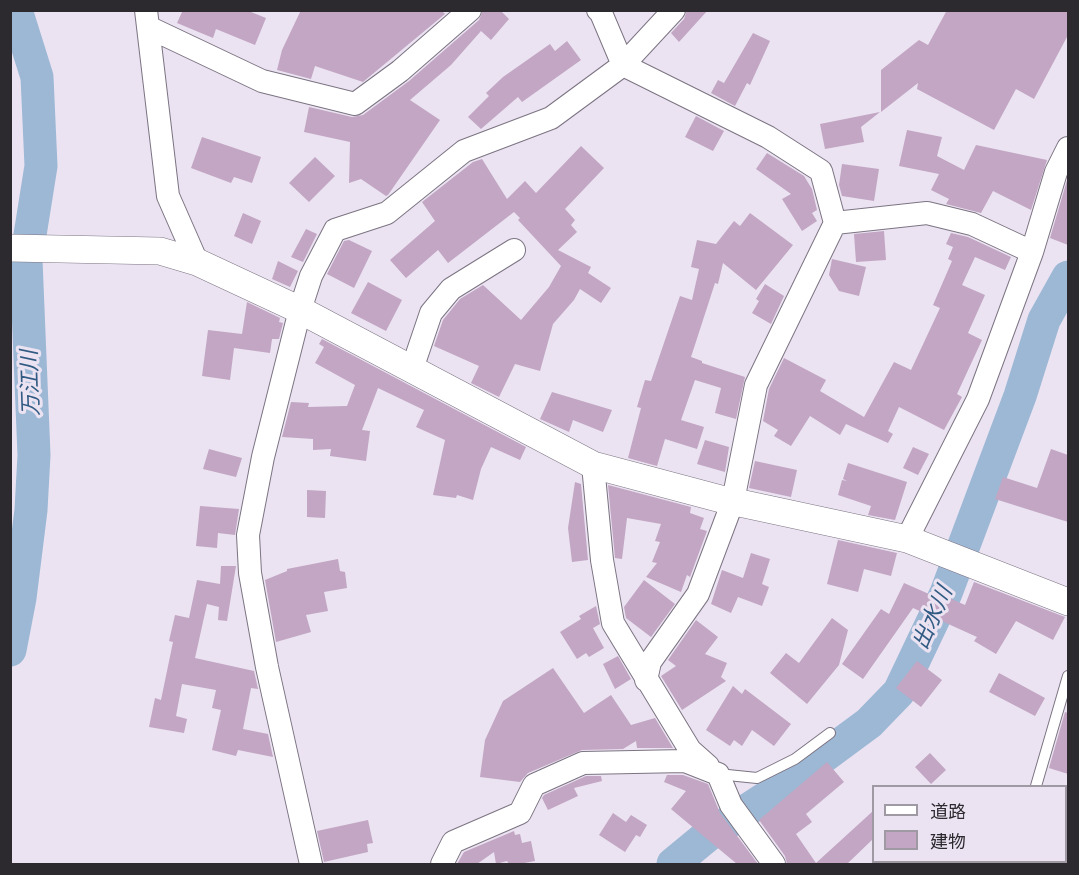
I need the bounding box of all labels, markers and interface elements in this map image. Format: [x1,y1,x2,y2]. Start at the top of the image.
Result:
water label: 万江川 [17,350,45,416]
water label: 出水川 [908,582,958,654]
legend [872,785,1067,863]
text: 道路 [930,801,966,823]
text: 建物 [930,831,966,853]

